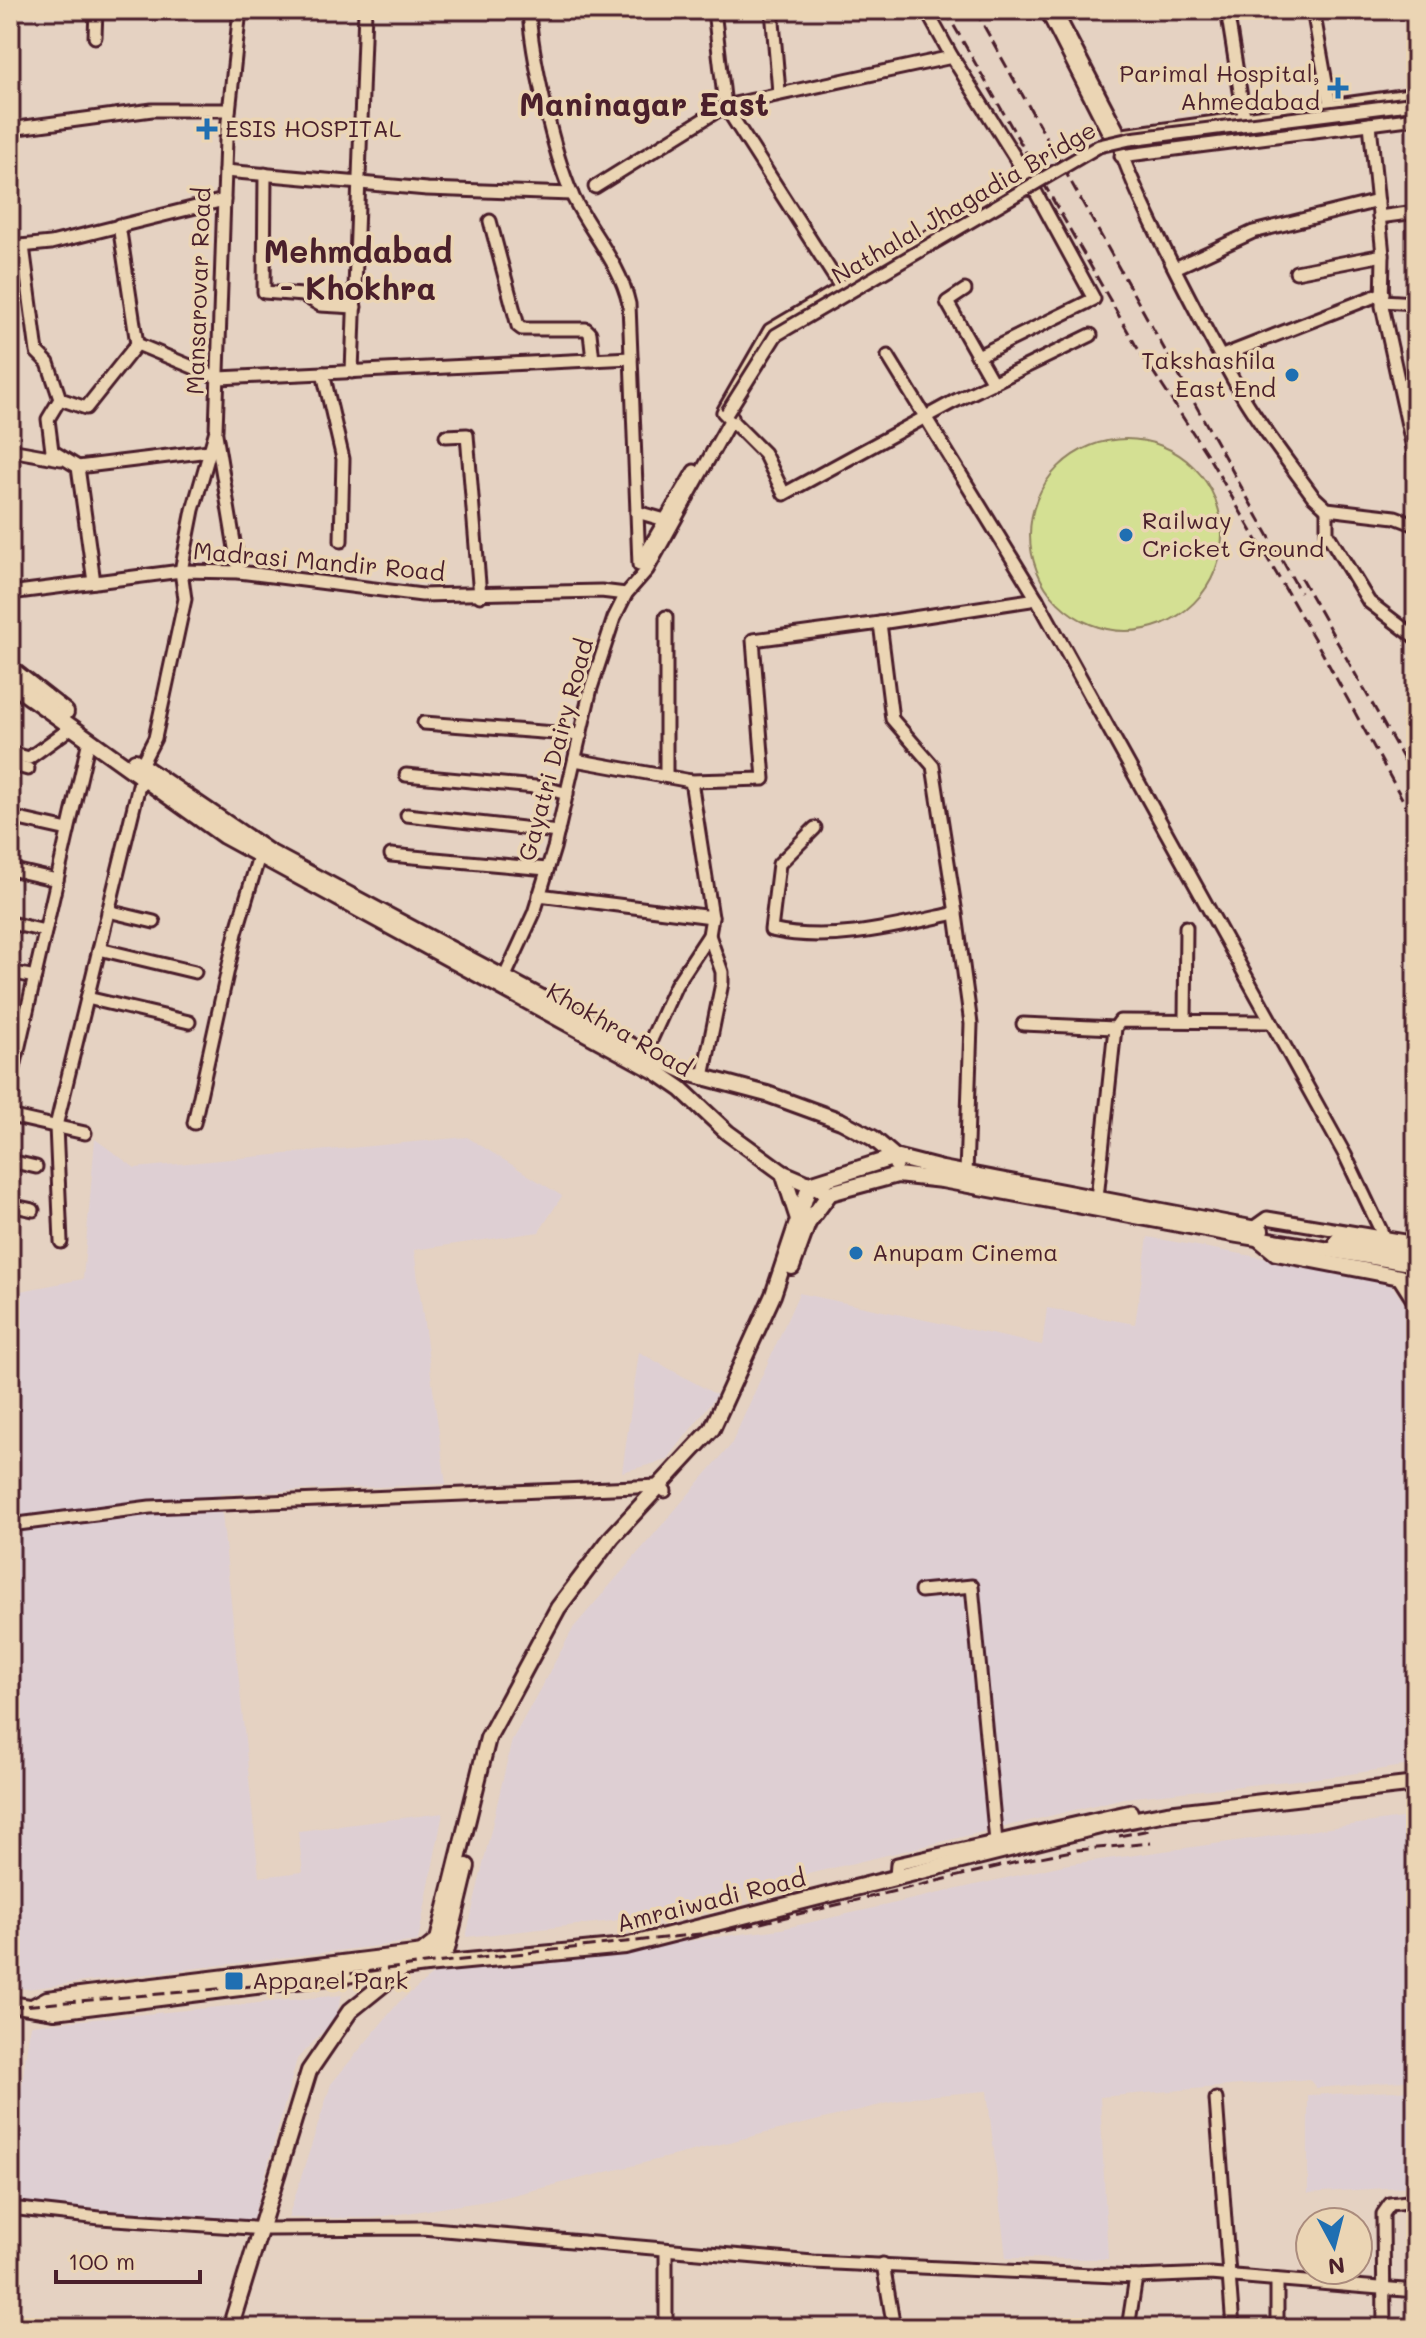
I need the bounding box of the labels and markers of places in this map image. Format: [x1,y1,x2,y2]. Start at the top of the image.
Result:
place label: Parimal Hospital, Ahmedabad [1119,57,1320,116]
marker: Parimal Hospital, Ahmedabad [1327,77,1349,99]
place label: ESIS HOSPITAL [225,112,402,143]
marker: ESIS HOSPITAL [196,118,218,140]
place label: Takshashila East End [1141,344,1276,403]
marker: Takshashila East End [1283,366,1301,384]
place label: Railway Cricket Ground [1142,504,1324,563]
marker: Railway Cricket Ground [1117,526,1135,544]
place label: Anupam Cinema [872,1236,1058,1267]
marker: Anupam Cinema [847,1244,865,1262]
place label: Apparel Park [252,1964,408,1995]
marker: Apparel Park [223,1970,245,1992]

